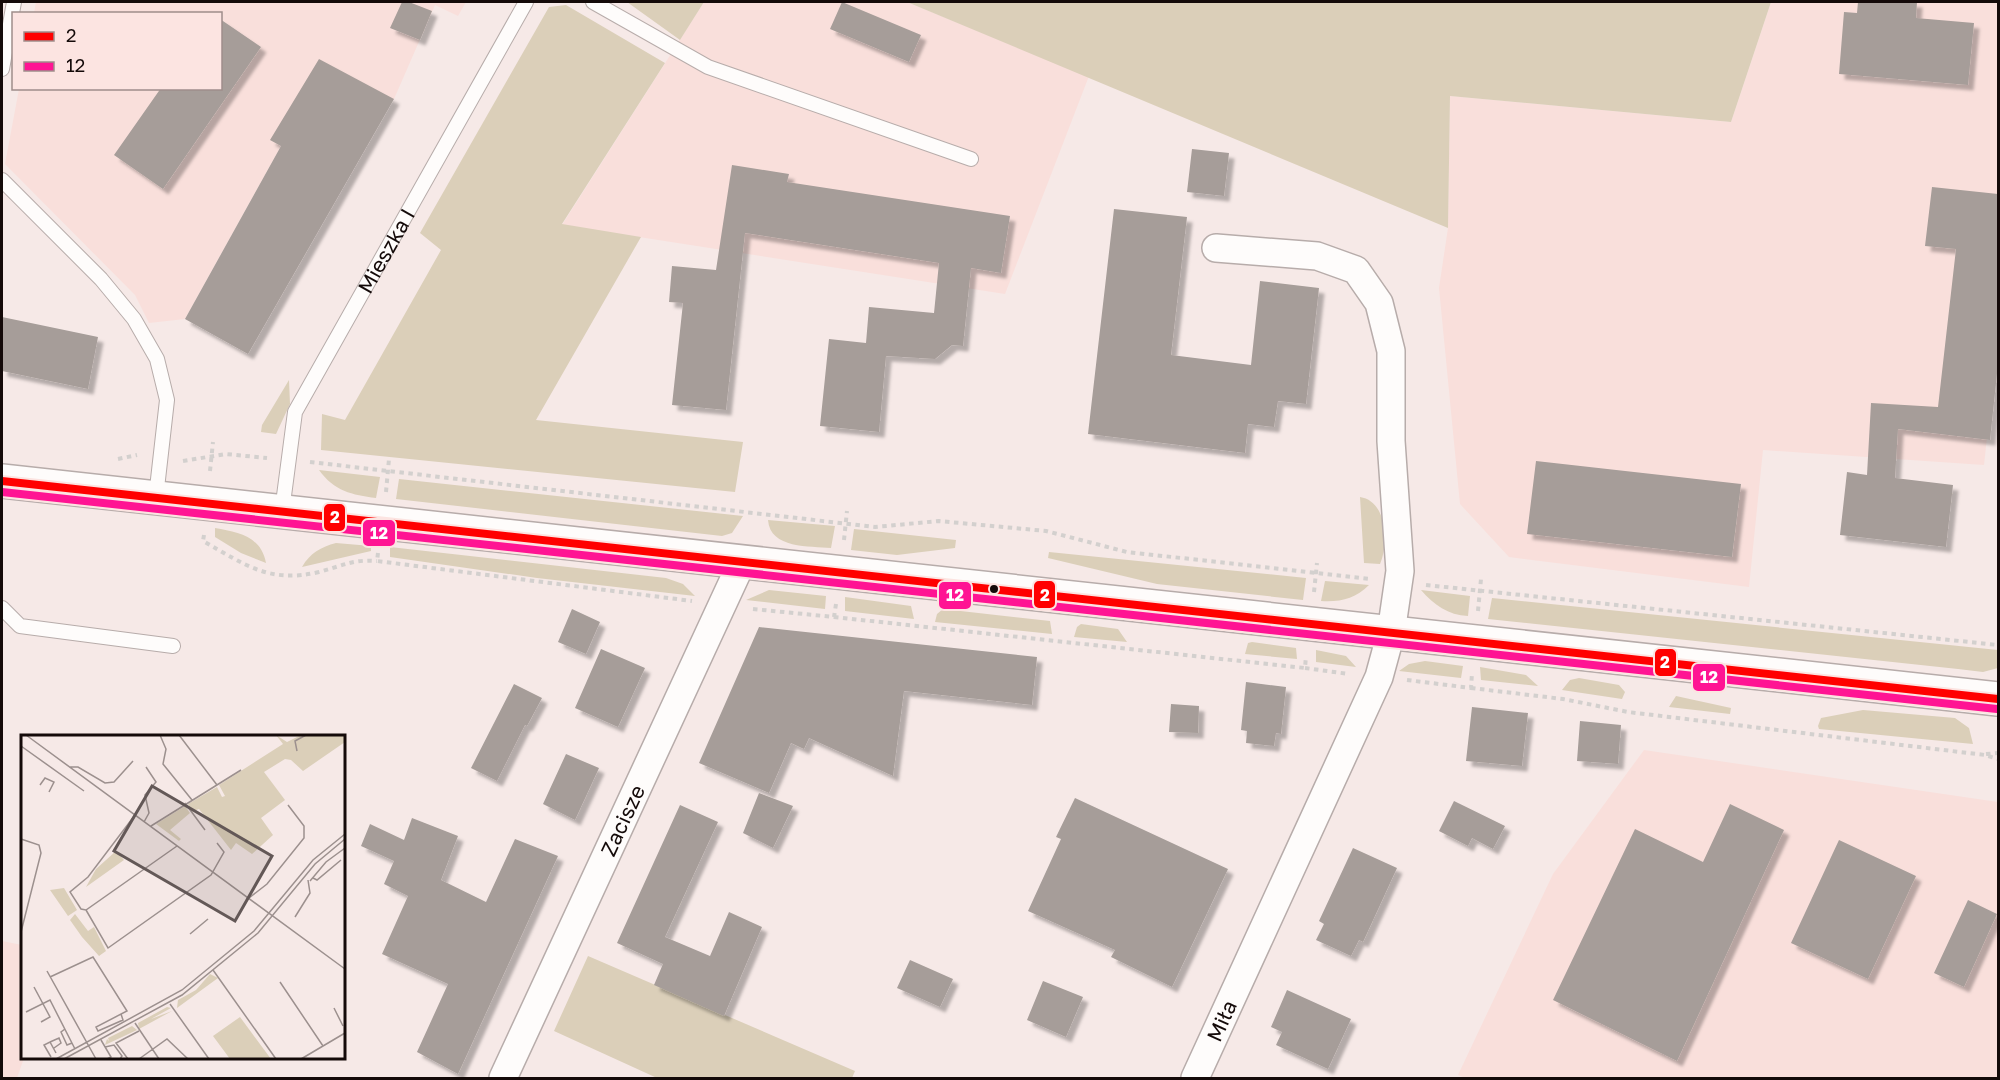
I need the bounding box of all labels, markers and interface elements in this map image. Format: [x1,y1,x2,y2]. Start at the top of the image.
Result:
legend [12,12,222,90]
text: 2 [66,24,76,46]
text: 12 [66,54,85,76]
street label: Mieszka I [352,204,420,298]
line badge: 2 [323,503,346,532]
text: 2 [330,507,340,527]
line badge: 12 [362,519,396,547]
text: 12 [370,523,388,543]
line badge: 2 [1033,580,1056,609]
line badge: 12 [938,581,972,610]
unlabelled marker [988,583,1000,595]
text: 12 [946,585,964,605]
text: 2 [1040,585,1050,605]
line badge: 2 [1654,648,1677,677]
text: 2 [1660,652,1670,672]
line badge: 12 [1692,663,1726,692]
text: 12 [1700,667,1718,687]
inset map [21,735,345,1059]
street label: Zacisze [595,781,650,860]
street label: Miła [1201,996,1242,1046]

